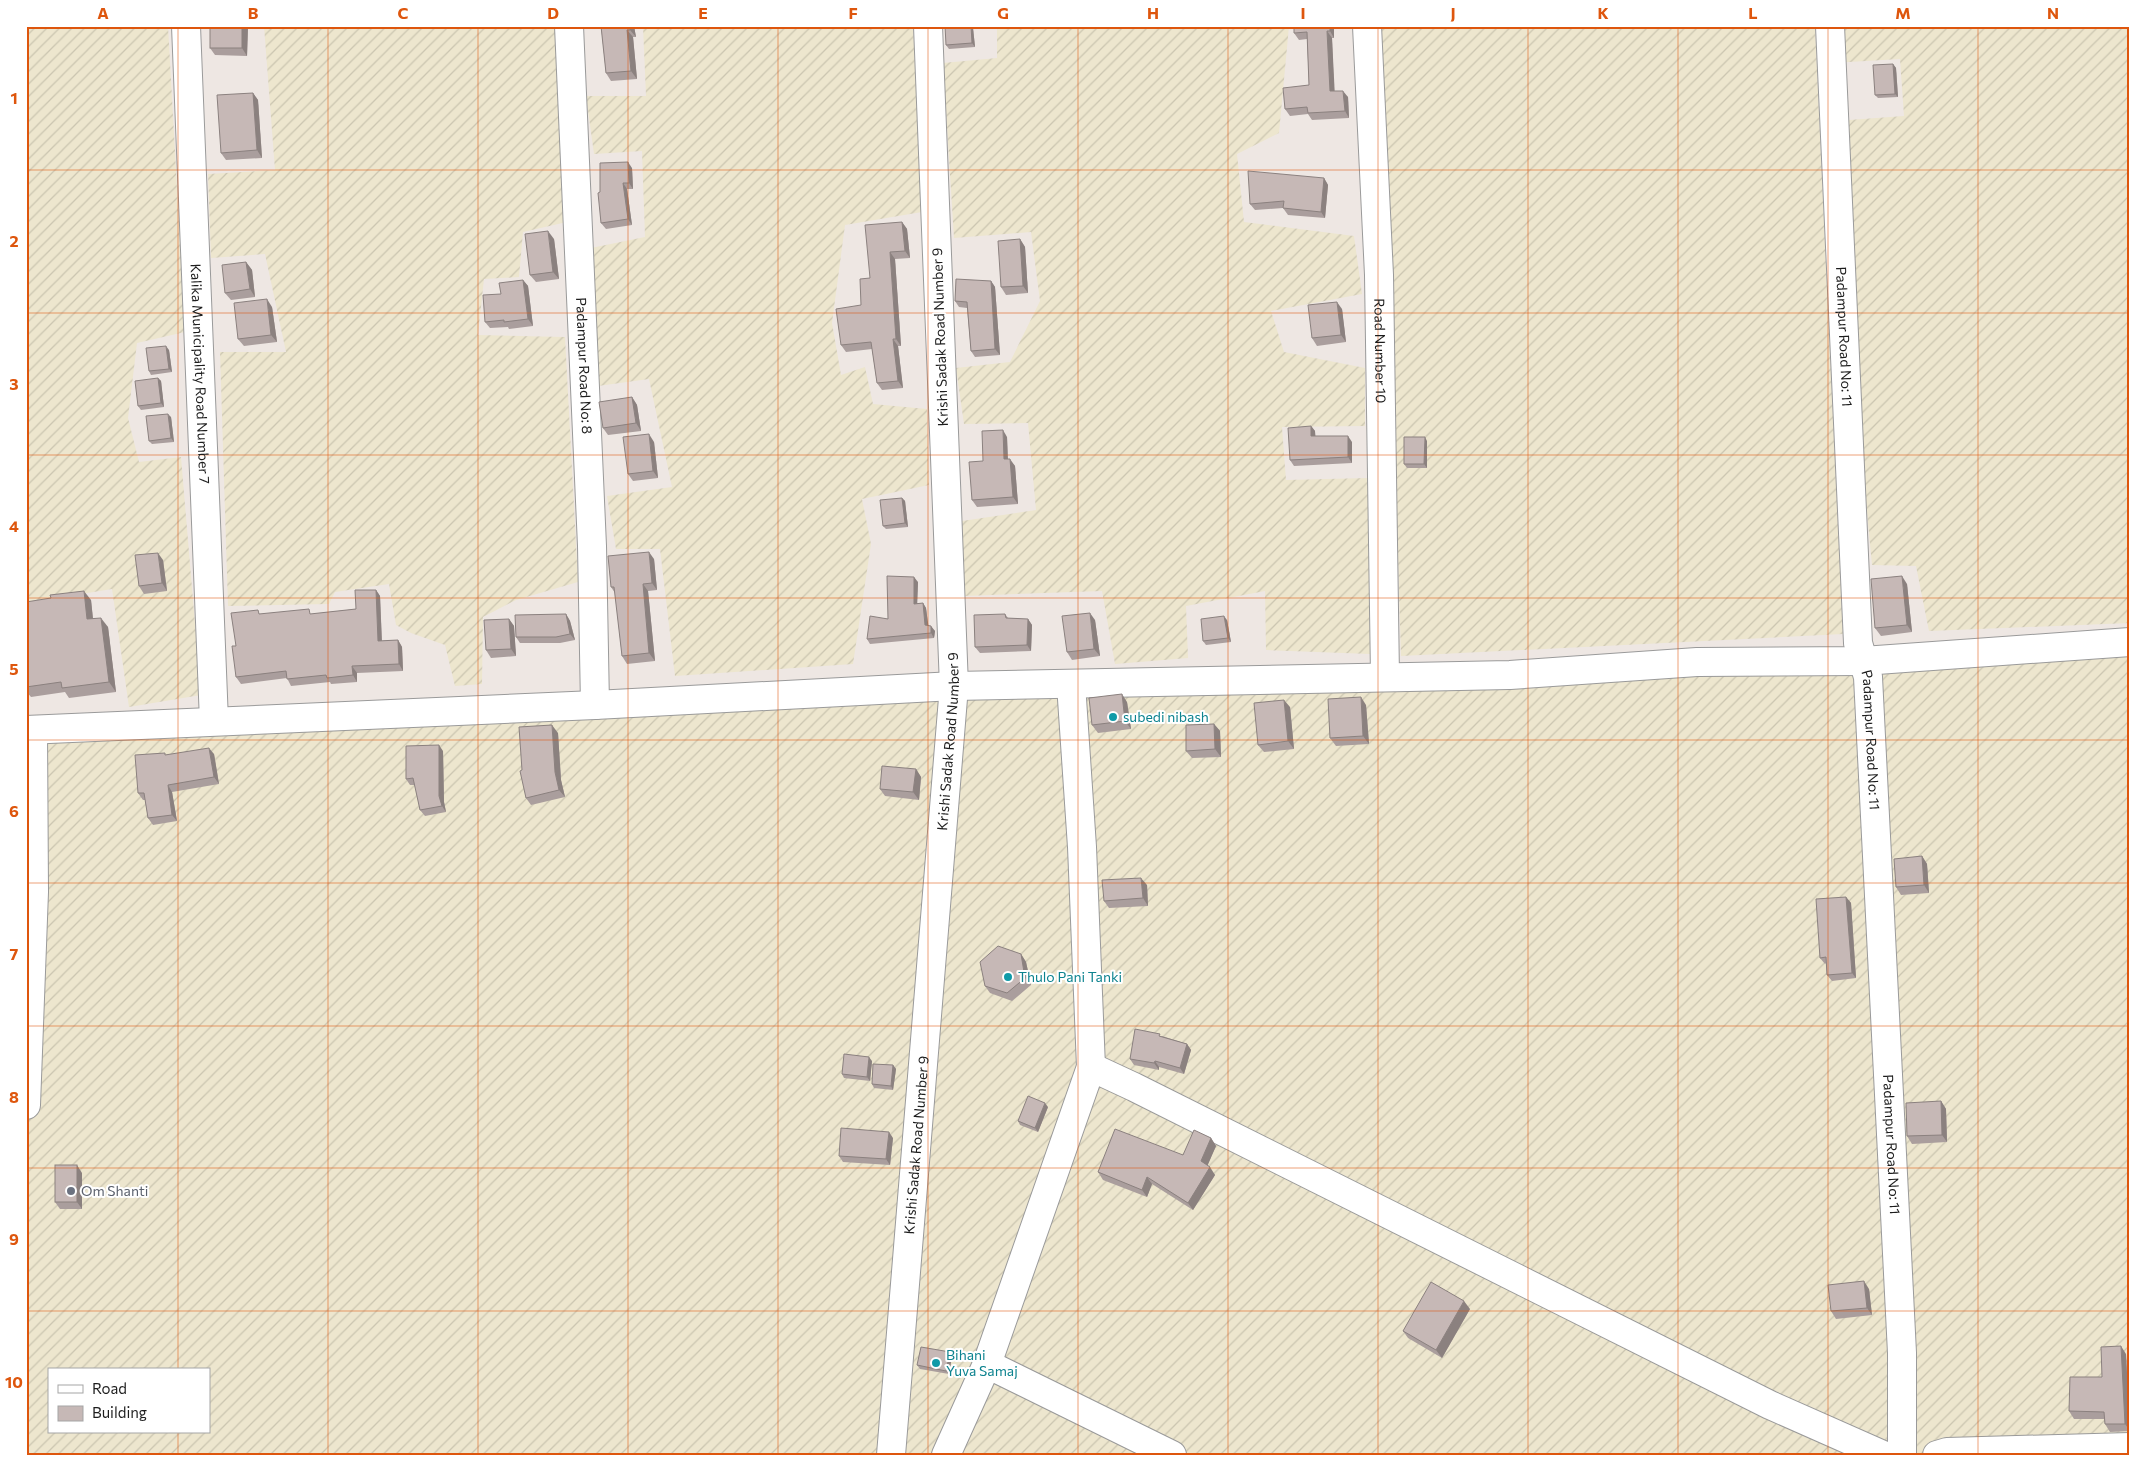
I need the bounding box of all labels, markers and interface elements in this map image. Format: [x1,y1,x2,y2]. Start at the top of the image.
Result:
text: A [97,3,109,22]
text: B [248,3,259,22]
text: C [398,3,409,22]
text: D [547,3,559,22]
text: E [698,3,708,22]
text: F [848,3,858,22]
text: G [997,3,1009,22]
text: H [1147,3,1159,22]
text: I [1300,3,1306,22]
text: J [1450,3,1456,22]
text: K [1597,3,1609,22]
text: L [1748,3,1758,22]
text: M [1895,3,1911,22]
text: N [2047,3,2059,22]
text: 1 [10,88,18,107]
text: 2 [9,231,19,250]
street label: Krishi Sadak Road Number 9 [928,247,951,427]
street label: Kalika Municipality Road Number 7 [188,263,213,484]
street label: Padampur Road No: 11 [1833,266,1856,407]
street label: Padampur Road No: 8 [573,297,596,434]
street label: Road Number 10 [1371,298,1390,403]
text: 3 [9,374,19,393]
text: 4 [9,516,19,535]
street label: Krishi Sadak Road Number 9 [933,652,962,831]
text: 5 [9,659,19,678]
street label: Padampur Road No: 11 [1858,667,1884,810]
place label: subedi nibash [1123,708,1209,725]
marker: subedi nibash [1107,711,1119,723]
text: 6 [9,801,19,820]
text: 7 [10,944,19,963]
place label: Thulo Pani Tanki [1018,968,1122,985]
marker: Thulo Pani Tanki [1002,971,1014,983]
street label: Krishi Sadak Road Number 9 [900,1055,932,1235]
street label: Padampur Road No: 11 [1880,1074,1904,1215]
text: 8 [9,1087,19,1106]
place label: Om Shanti [81,1182,148,1199]
marker: Om Shanti [65,1185,77,1197]
text: 9 [9,1229,19,1248]
place label: Bihani Yuva Samaj [946,1346,1018,1379]
marker: Bihani Yuva Samaj [930,1357,942,1369]
legend [48,1368,210,1434]
text: 10 [5,1372,23,1391]
text: Road [92,1379,127,1397]
text: Building [92,1403,147,1421]

